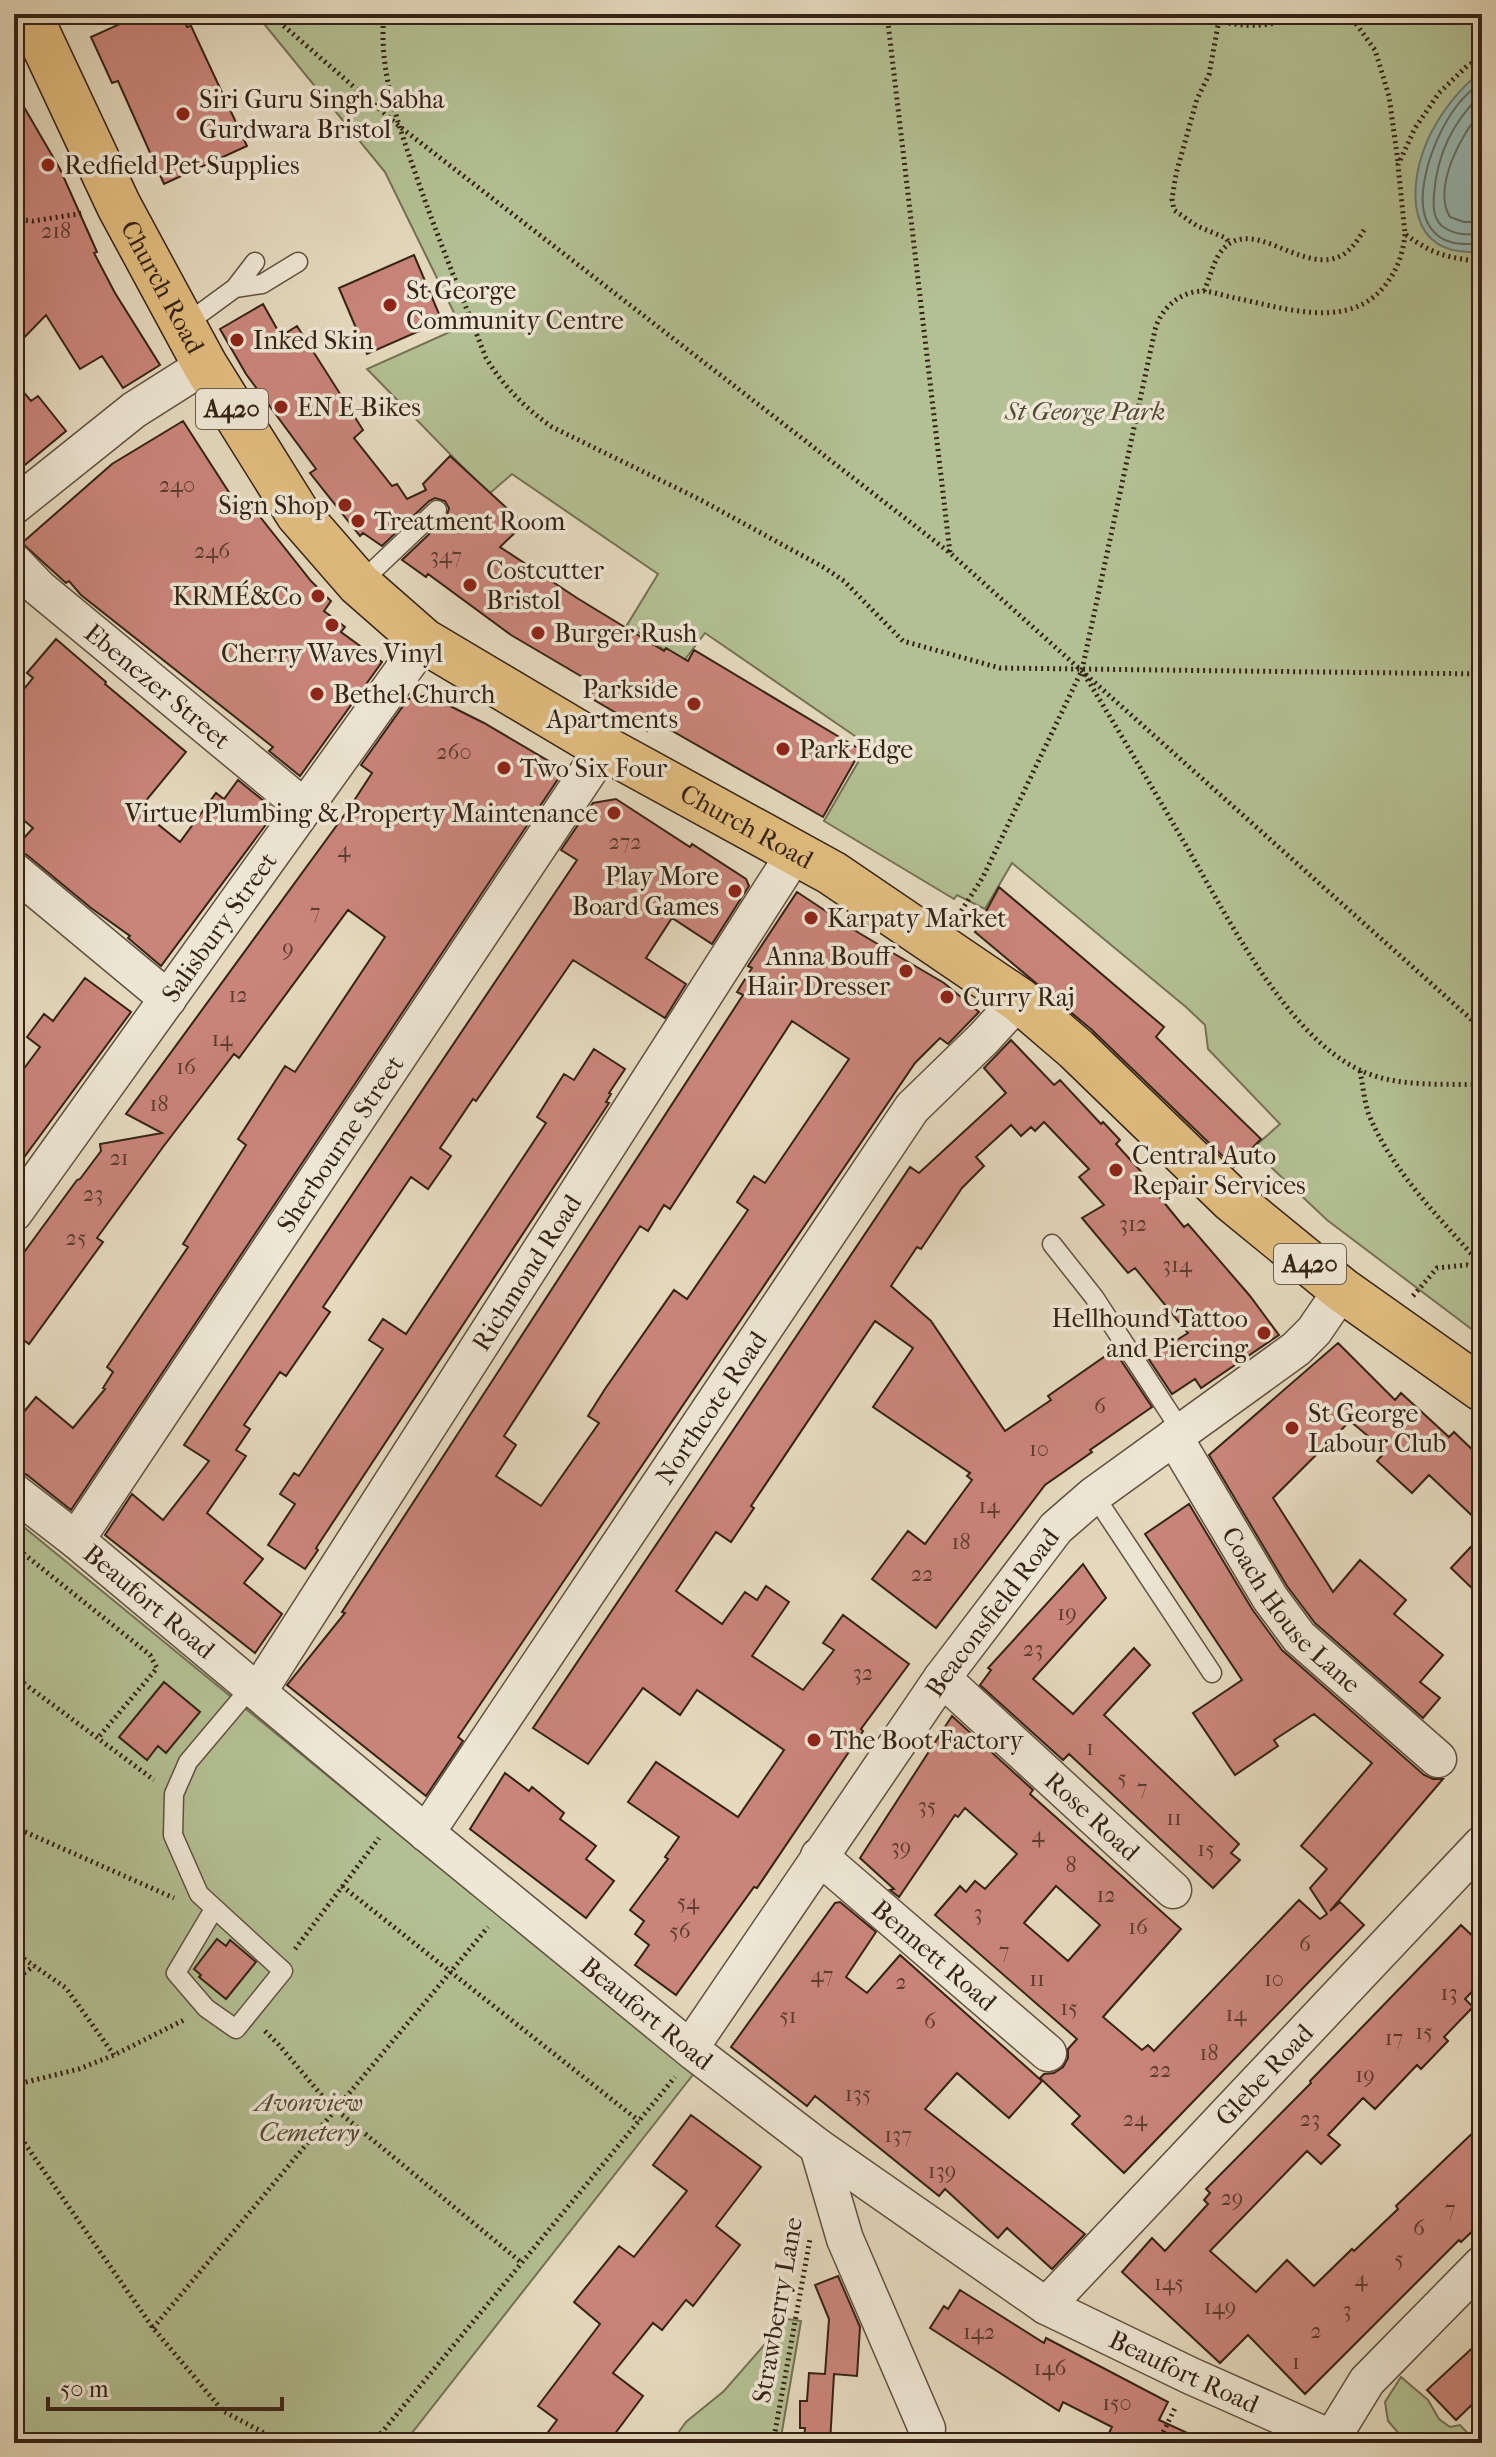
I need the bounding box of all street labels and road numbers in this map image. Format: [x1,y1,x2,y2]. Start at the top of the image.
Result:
street label: Church Road [114,215,211,360]
road number: A420 [196,389,268,429]
street label: Ebenezer Street [78,617,237,756]
street label: Church Road [675,778,819,876]
street label: Salisbury Street [155,846,284,1008]
street label: Sherbourne Street [270,1049,411,1239]
street label: Richmond Road [465,1188,589,1357]
road number: A420 [1274,1244,1346,1284]
street label: Northcote Road [649,1325,774,1490]
street label: Coach House Lane [1215,1521,1367,1700]
street label: Beaconsfield Road [919,1522,1066,1703]
street label: Beaufort Road [77,1538,222,1666]
street label: Rose Road [1038,1765,1146,1868]
street label: Bennett Road [865,1893,1003,2018]
street label: Beaufort Road [574,1951,720,2077]
street label: Glebe Road [1209,2017,1320,2132]
street label: Strawberry Lane [746,2215,809,2405]
street label: Beaufort Road [1104,2324,1264,2420]

